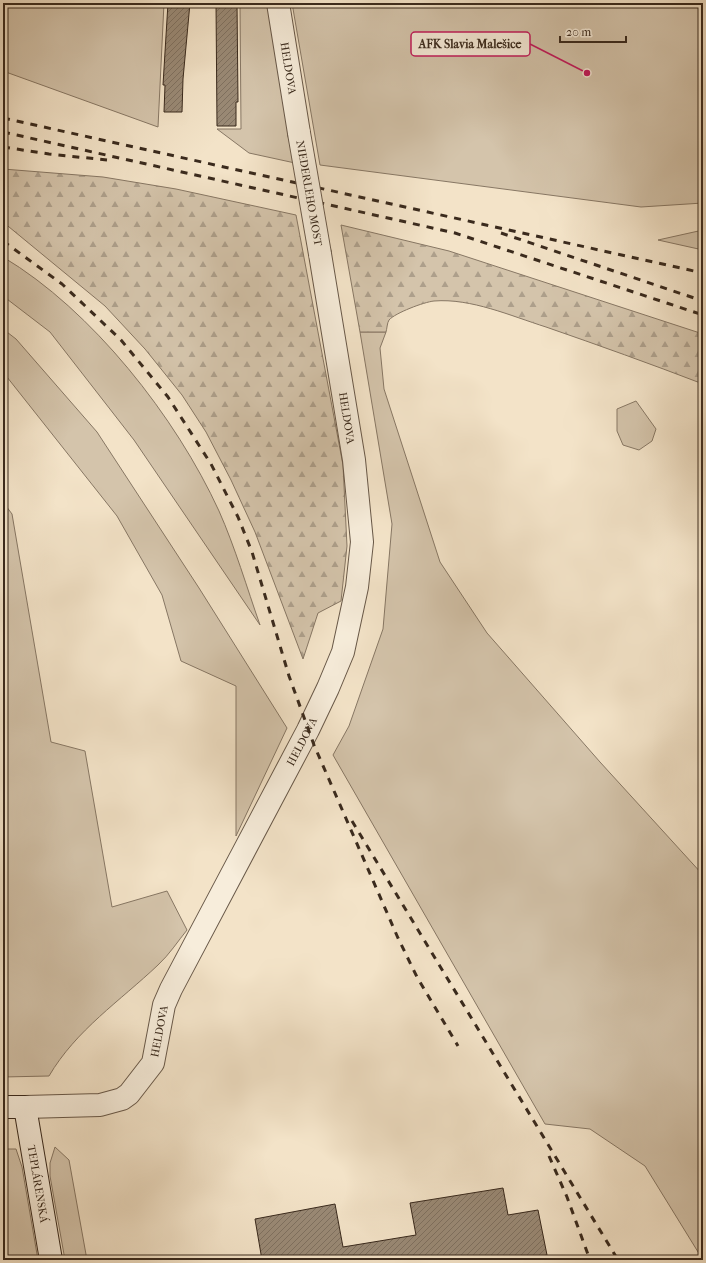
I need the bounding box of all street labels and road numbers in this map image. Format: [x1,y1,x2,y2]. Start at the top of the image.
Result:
street label: HELDOVA [277,41,299,96]
street label: NIEDERLEHO MOST [293,139,325,248]
street label: HELDOVA [336,391,357,446]
street label: HELDOVA [284,715,320,768]
street label: HELDOVA [148,1003,171,1058]
street label: TEPLÁRENSKÁ [25,1144,51,1225]

